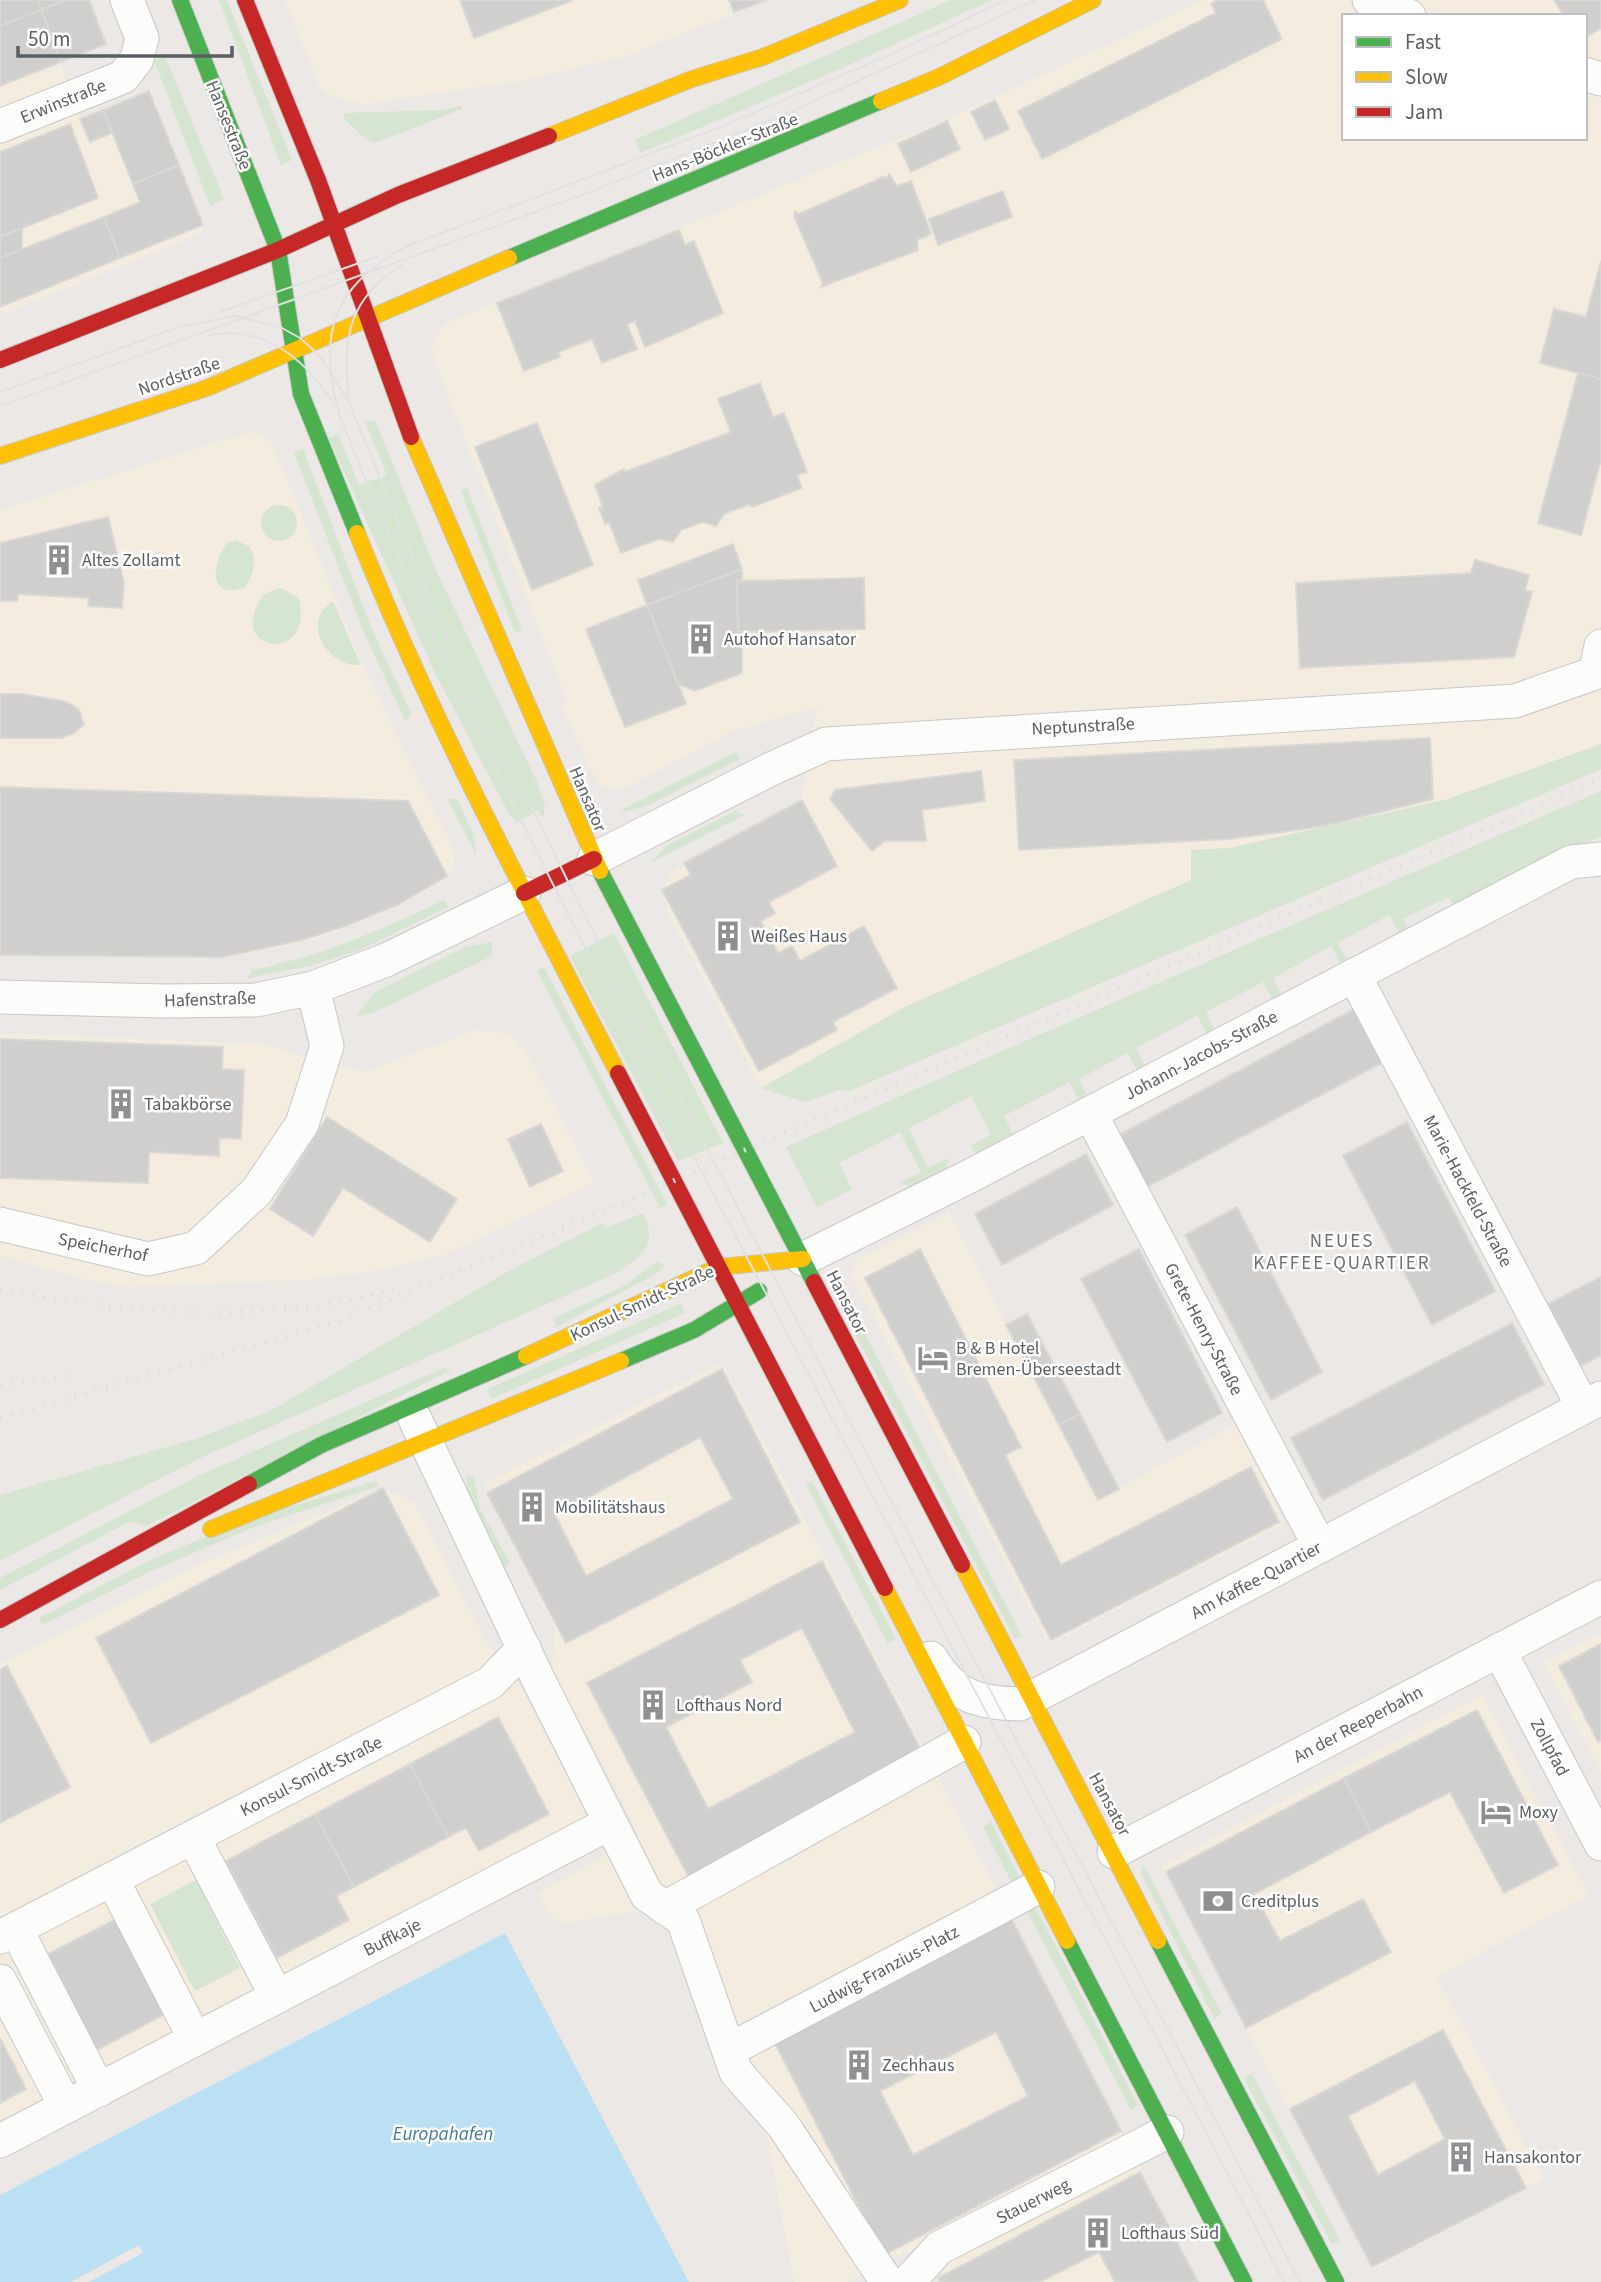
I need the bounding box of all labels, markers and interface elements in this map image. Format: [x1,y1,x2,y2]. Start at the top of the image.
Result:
scale bar [18,14,231,58]
legend [1342,14,1587,140]
text: 50 m [28,24,70,54]
text: Fast [1405,27,1441,57]
text: Slow [1405,62,1448,92]
street label: Erwinstraße [16,73,110,130]
street label: Hansestraße [199,77,258,174]
text: Jam [1405,97,1443,127]
street label: Hans-Böckler-Straße [648,107,802,188]
street label: Nordstraße [135,351,223,402]
building icon: Altes Zollamt [42,543,76,577]
place label: Altes Zollamt [82,548,181,573]
building icon: Autohof Hansator [684,622,718,656]
place label: Autohof Hansator [724,627,857,652]
street label: Neptunstraße [1031,711,1135,742]
street label: Hansator [563,763,613,836]
building icon: Weißes Haus [711,919,745,953]
place label: Weißes Haus [751,924,847,949]
street label: Hafenstraße [164,985,257,1014]
street label: Johann-Jacobs-Straße [1120,1005,1282,1106]
building icon: Tabakbörse [104,1087,138,1121]
place label: Tabakbörse [144,1092,232,1117]
street label: Marie-Hackfeld-Straße [1417,1111,1518,1272]
street label: Speicherhof [56,1227,151,1269]
district label: NEUES KAFFEE-QUARTIER [1253,1228,1431,1277]
street label: Konsul-Smidt-Straße [566,1259,718,1348]
street label: Grete-Henry-Straße [1158,1259,1249,1400]
street label: Hansator [820,1266,874,1339]
place label: B & B Hotel Bremen-Überseestadt [956,1336,1121,1382]
hotel icon: B & B Hotel Bremen-Überseestadt [916,1341,950,1375]
building icon: Mobilitätshaus [515,1490,549,1524]
place label: Mobilitätshaus [555,1495,665,1520]
street label: Am Kaffee-Quartier [1187,1535,1327,1625]
street label: An der Reeperbahn [1289,1680,1427,1769]
building icon: Lofthaus Nord [636,1688,670,1722]
place label: Lofthaus Nord [676,1693,782,1718]
street label: Zollpfad [1524,1714,1575,1781]
street label: Konsul-Smidt-Straße [236,1730,387,1823]
street label: Hansator [1082,1768,1137,1841]
hotel icon: Moxy [1479,1795,1513,1829]
place label: Moxy [1519,1800,1559,1825]
bank icon: Creditplus [1201,1884,1235,1918]
place label: Creditplus [1241,1889,1319,1914]
street label: Buffkaje [359,1912,426,1963]
street label: Ludwig-Franzius-Platz [805,1919,964,2019]
building icon: Zechhaus [842,2048,876,2082]
place label: Zechhaus [882,2053,954,2078]
water label: Europahafen [393,2121,493,2148]
building icon: Hansakontor [1444,2140,1478,2174]
place label: Hansakontor [1484,2145,1582,2170]
street label: Stauerweg [992,2172,1075,2231]
building icon: Lofthaus Süd [1081,2216,1115,2250]
place label: Lofthaus Süd [1121,2221,1219,2246]

